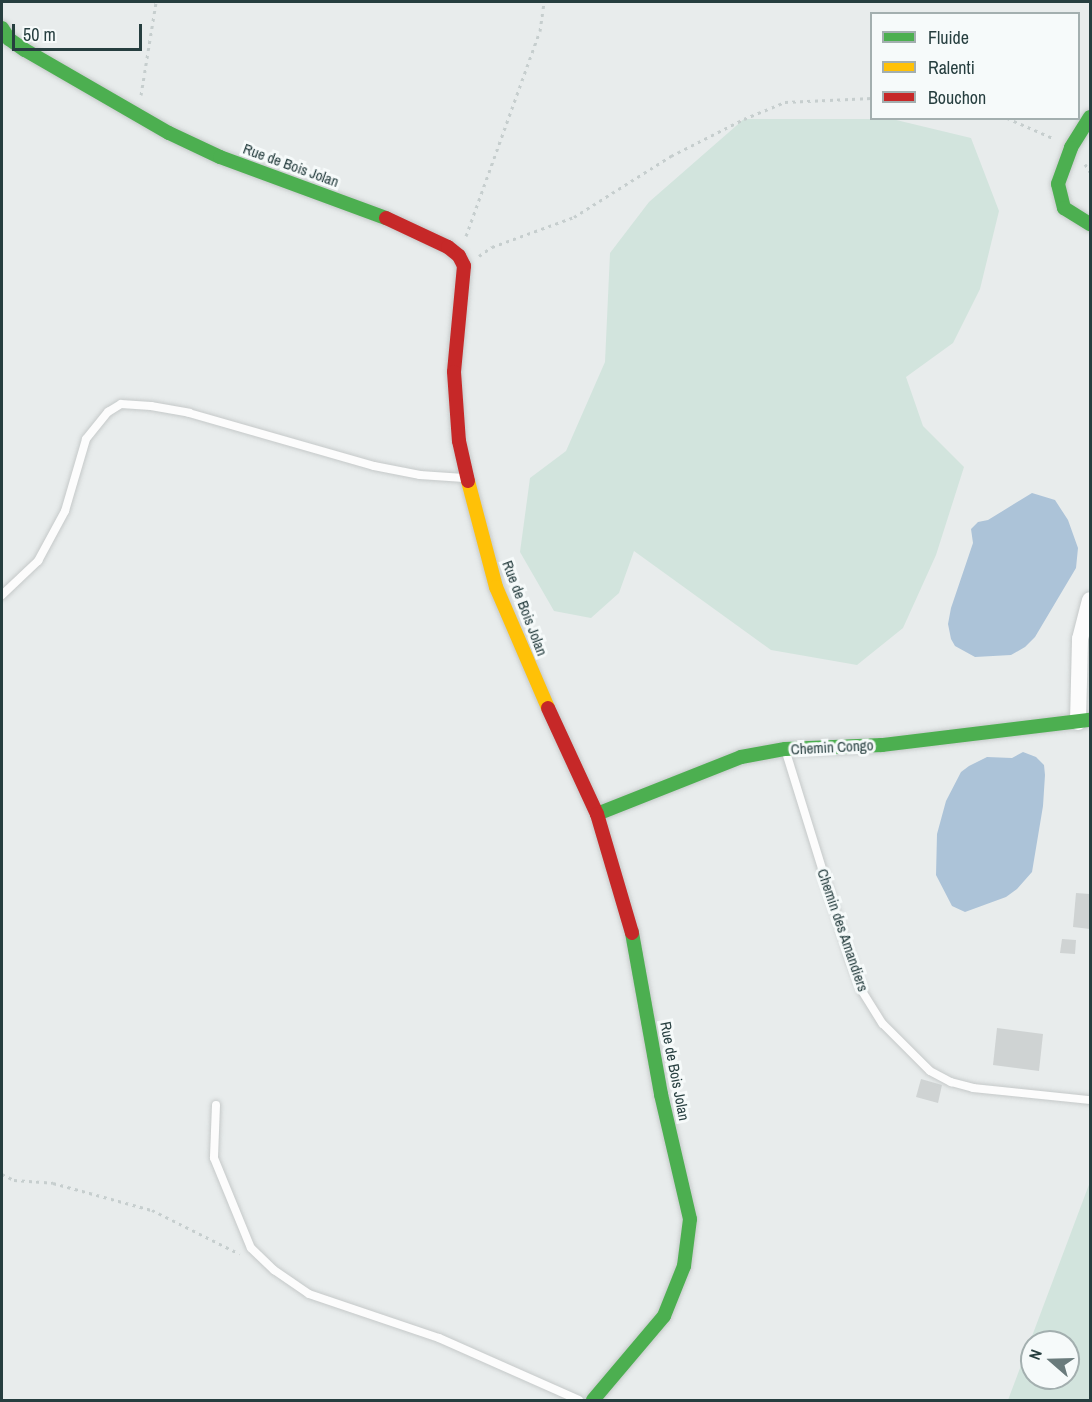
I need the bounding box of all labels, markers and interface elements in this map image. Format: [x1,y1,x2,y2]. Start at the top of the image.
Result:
scale bar [15,12,146,50]
legend [870,12,1080,120]
text: 50 m [23,22,56,47]
text: Fluide [928,25,969,50]
text: Ralenti [928,55,975,80]
text: Bouchon [928,85,986,110]
street label: Rue de Bois Jolan [241,139,341,191]
street label: Rue de Bois Jolan [499,558,551,658]
street label: Chemin Congo [790,736,874,758]
street label: Chemin des Amandiers [813,866,873,994]
street label: Rue de Bois Jolan [657,1020,693,1122]
north arrow [1020,1330,1080,1390]
text: N [1023,1346,1047,1363]

